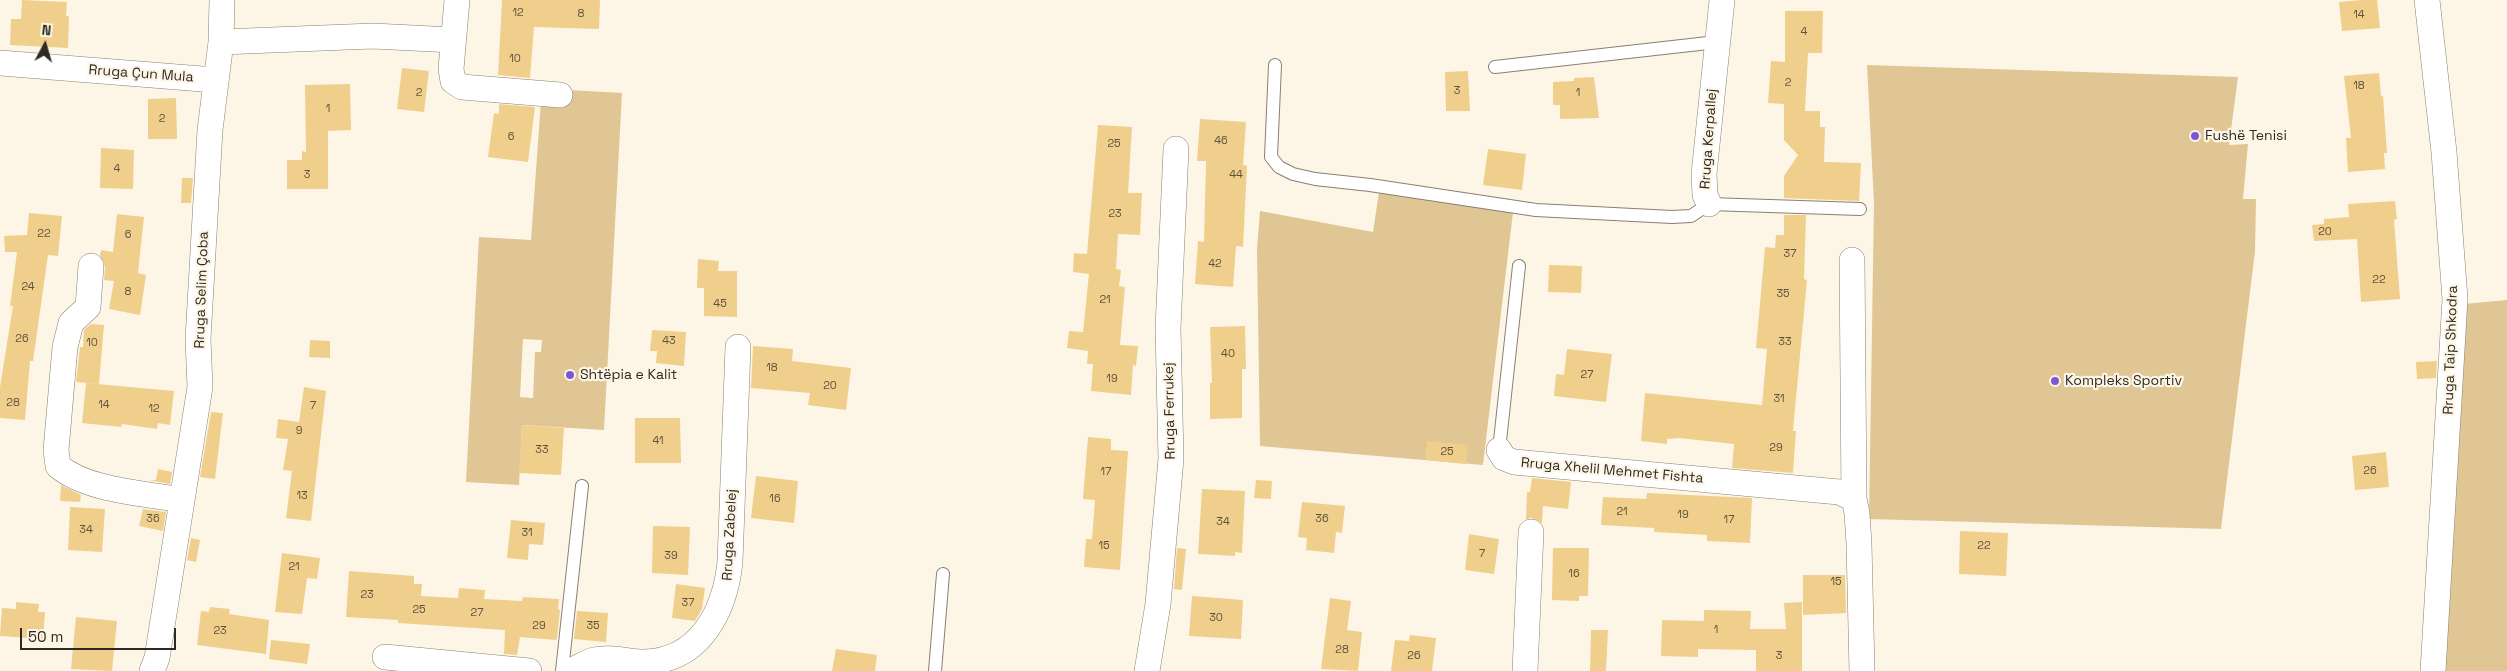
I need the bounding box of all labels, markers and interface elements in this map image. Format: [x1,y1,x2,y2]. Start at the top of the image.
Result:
house number: 12 [512,6,524,20]
house number: 8 [578,7,584,21]
house number: 14 [2353,8,2365,22]
north arrow [20,20,70,70]
text: N [41,21,52,40]
house number: 4 [1801,25,1807,39]
house number: 10 [509,52,521,66]
street label: Rruga Çun Mula [88,62,194,86]
house number: 2 [1785,76,1791,90]
house number: 18 [2353,79,2365,93]
house number: 3 [1454,84,1460,98]
house number: 2 [416,86,422,100]
house number: 1 [1576,86,1580,100]
street label: Rruga Kerpallej [1697,88,1721,190]
house number: 1 [326,102,330,116]
house number: 2 [159,112,165,126]
place label: Fushë Tenisi [2205,128,2287,144]
house number: 6 [508,130,514,144]
marker: Fushë Tenisi [2189,130,2201,142]
house number: 46 [1214,134,1228,148]
house number: 25 [1107,137,1121,151]
house number: 4 [114,162,120,176]
house number: 3 [304,168,310,182]
house number: 44 [1229,168,1243,182]
house number: 23 [1108,207,1122,221]
house number: 20 [2318,225,2332,239]
house number: 22 [37,227,51,241]
house number: 6 [125,228,131,242]
street label: Rruga Selim Çoba [192,231,212,349]
house number: 37 [1784,247,1796,261]
house number: 42 [1208,257,1222,271]
house number: 22 [2372,273,2386,287]
house number: 24 [21,280,35,294]
house number: 8 [125,285,131,299]
street label: Rruga Taip Shkodra [2440,285,2462,415]
house number: 35 [1776,287,1790,301]
house number: 21 [1099,293,1111,307]
house number: 45 [713,297,727,311]
house number: 26 [15,332,29,346]
house number: 43 [662,334,676,348]
house number: 33 [1778,335,1792,349]
house number: 10 [86,336,98,350]
house number: 40 [1221,347,1235,361]
house number: 18 [766,361,778,375]
street label: Rruga Ferrukej [1161,362,1179,460]
place label: Shtëpia e Kalit [580,367,677,383]
house number: 27 [1581,368,1593,382]
marker: Shtëpia e Kalit [564,369,576,381]
house number: 19 [1106,372,1118,386]
place label: Kompleks Sportiv [2065,373,2182,389]
marker: Kompleks Sportiv [2049,375,2061,387]
house number: 20 [823,379,837,393]
house number: 31 [1773,392,1785,406]
house number: 28 [6,396,20,410]
house number: 14 [98,398,110,412]
house number: 7 [310,399,316,413]
house number: 12 [148,402,160,416]
house number: 9 [296,424,302,438]
house number: 41 [652,434,664,448]
house number: 29 [1769,441,1783,455]
house number: 33 [535,443,549,457]
house number: 25 [1440,445,1454,459]
street label: Rruga Xhelil Mehmet Fishta [1520,455,1704,487]
house number: 26 [2363,464,2377,478]
house number: 17 [1101,465,1111,479]
house number: 13 [296,489,308,503]
street label: Rruga Zabelej [719,489,741,581]
house number: 16 [769,492,781,506]
house number: 21 [1616,505,1628,519]
house number: 19 [1677,508,1689,522]
house number: 36 [146,512,160,526]
house number: 36 [1315,512,1329,526]
house number: 17 [1724,513,1734,527]
house number: 34 [1216,515,1230,529]
house number: 34 [79,523,93,537]
house number: 31 [521,526,533,540]
house number: 15 [1098,539,1110,553]
house number: 22 [1977,539,1991,553]
house number: 7 [1479,547,1485,561]
house number: 39 [664,549,678,563]
house number: 21 [288,560,300,574]
house number: 16 [1568,567,1580,581]
house number: 15 [1830,575,1842,589]
house number: 23 [360,588,374,602]
house number: 37 [682,596,694,610]
house number: 25 [412,603,426,617]
house number: 27 [471,606,483,620]
house number: 30 [1209,611,1223,625]
scale bar [22,618,179,650]
house number: 29 [532,619,546,633]
house number: 35 [586,619,600,633]
house number: 1 [1714,623,1718,637]
house number: 23 [213,624,227,638]
text: 50 m [28,627,63,646]
house number: 28 [1335,643,1349,657]
house number: 26 [1407,649,1421,663]
house number: 3 [1776,649,1782,663]

